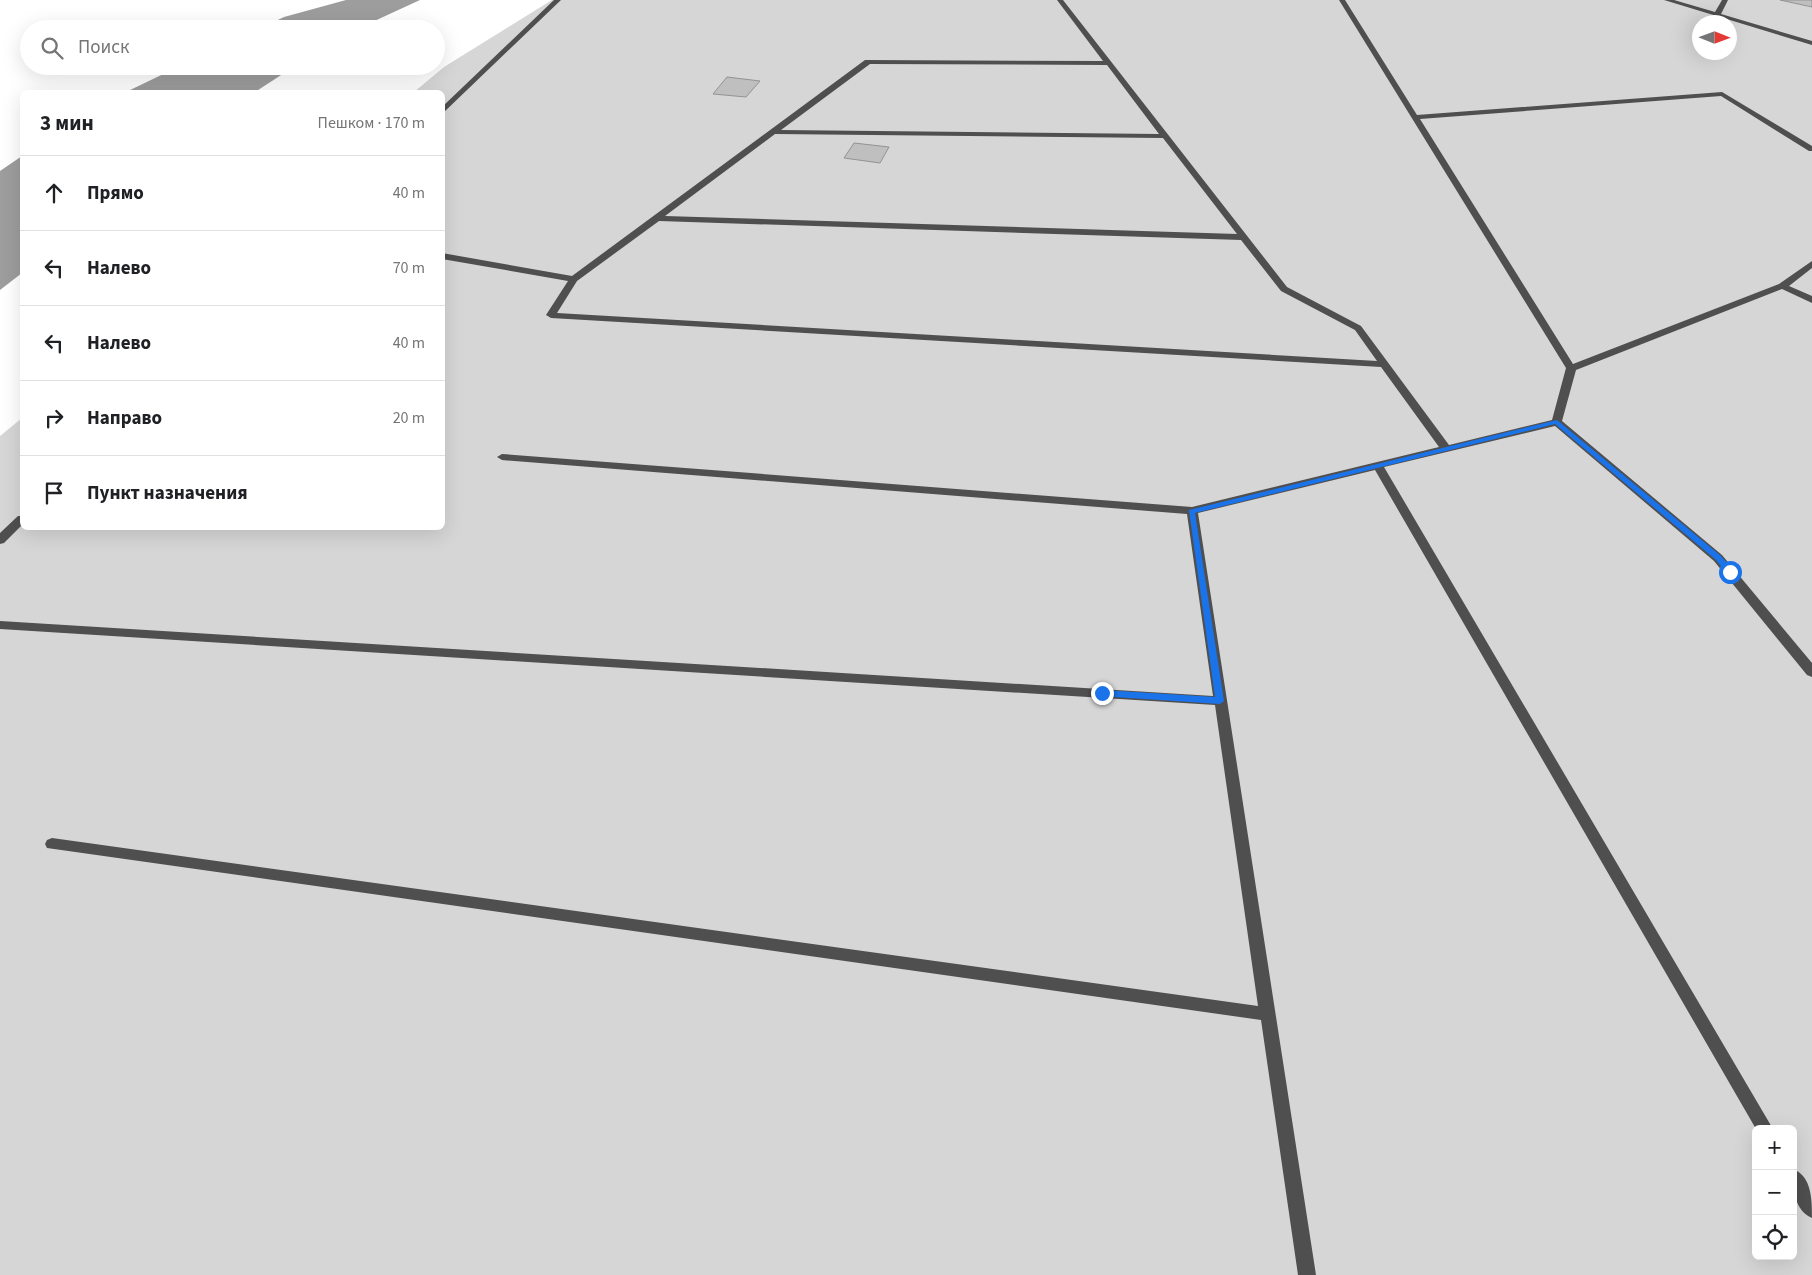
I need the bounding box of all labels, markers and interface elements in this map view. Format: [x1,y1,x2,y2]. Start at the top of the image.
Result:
north arrow [1692,15,1737,60]
search box [20,20,445,75]
icon: search [38,34,66,62]
text: Поиск [78,34,129,61]
text: 3 мин [40,108,94,138]
text: Пешком · 170 m [318,112,425,134]
icon: ahead [40,179,68,207]
text: Прямо [87,180,144,207]
text: 40 m [393,182,425,204]
icon: left [40,254,68,282]
text: Налево [87,255,151,282]
text: 70 m [393,257,425,279]
icon: left [40,329,68,357]
text: Налево [87,330,151,357]
text: 40 m [393,332,425,354]
icon: right [40,404,68,432]
text: Направо [87,405,162,432]
text: 20 m [393,407,425,429]
icon: arrive [40,479,68,507]
text: Пункт назначения [87,480,248,507]
route start [1719,561,1742,584]
route end [1091,682,1114,705]
map controls [1752,1125,1797,1260]
button: + [1752,1125,1797,1170]
button: − [1752,1170,1797,1215]
button: locate [1752,1215,1797,1260]

